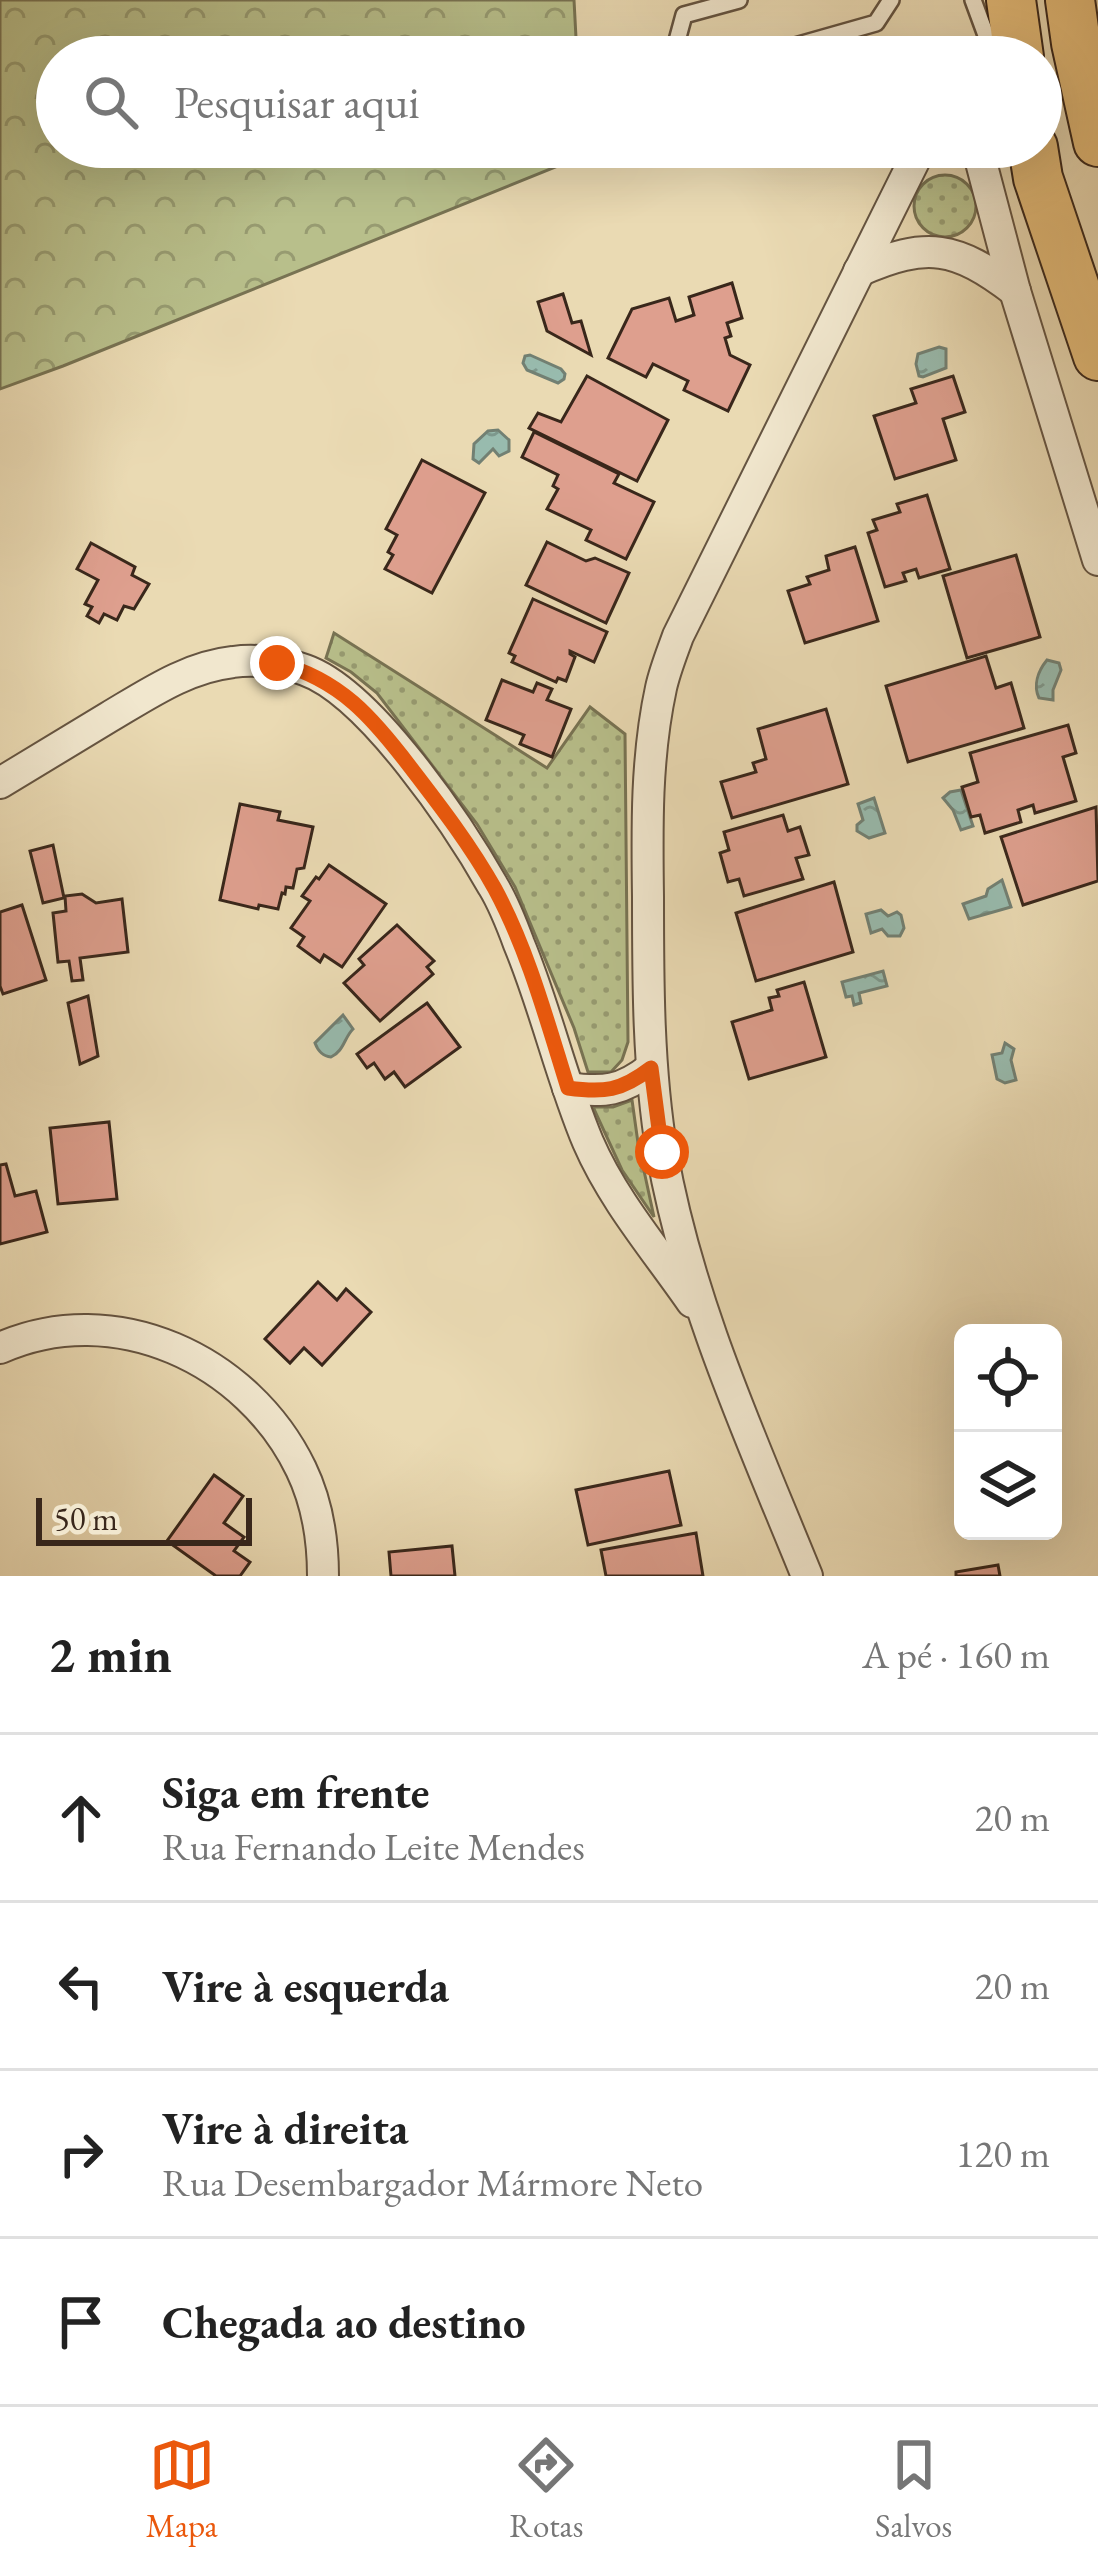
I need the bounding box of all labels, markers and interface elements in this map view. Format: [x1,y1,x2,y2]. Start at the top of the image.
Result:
search box [36,36,1062,168]
icon: search [78,69,144,135]
text: Pesquisar aqui [174,73,420,131]
route end [250,636,304,690]
route start [635,1125,689,1179]
map controls [954,1324,1062,1540]
button: locate [954,1324,1062,1432]
button: layers [954,1432,1062,1540]
scale bar [36,1492,252,1545]
text: 50 m [54,1497,118,1540]
text: 2 min [48,1621,172,1687]
text: A pé · 160 m [862,1629,1050,1680]
text: Siga em frente [162,1763,430,1821]
icon: ahead [48,1785,114,1851]
text: 20 m [974,1792,1050,1843]
text: Rua Fernando Leite Mendes [162,1821,585,1872]
icon: left [48,1953,114,2019]
text: Vire à esquerda [162,1957,449,2015]
text: 20 m [974,1960,1050,2011]
text: Vire à direita [162,2099,409,2157]
icon: right [48,2121,114,2187]
text: 120 m [956,2128,1050,2179]
text: Rua Desembargador Mármore Neto [162,2157,703,2208]
icon: arrive [48,2289,114,2355]
text: Chegada ao destino [162,2293,526,2351]
tab: Mapa [146,2432,218,2547]
tab: Rotas [509,2432,583,2547]
tab: Salvos [875,2432,952,2547]

